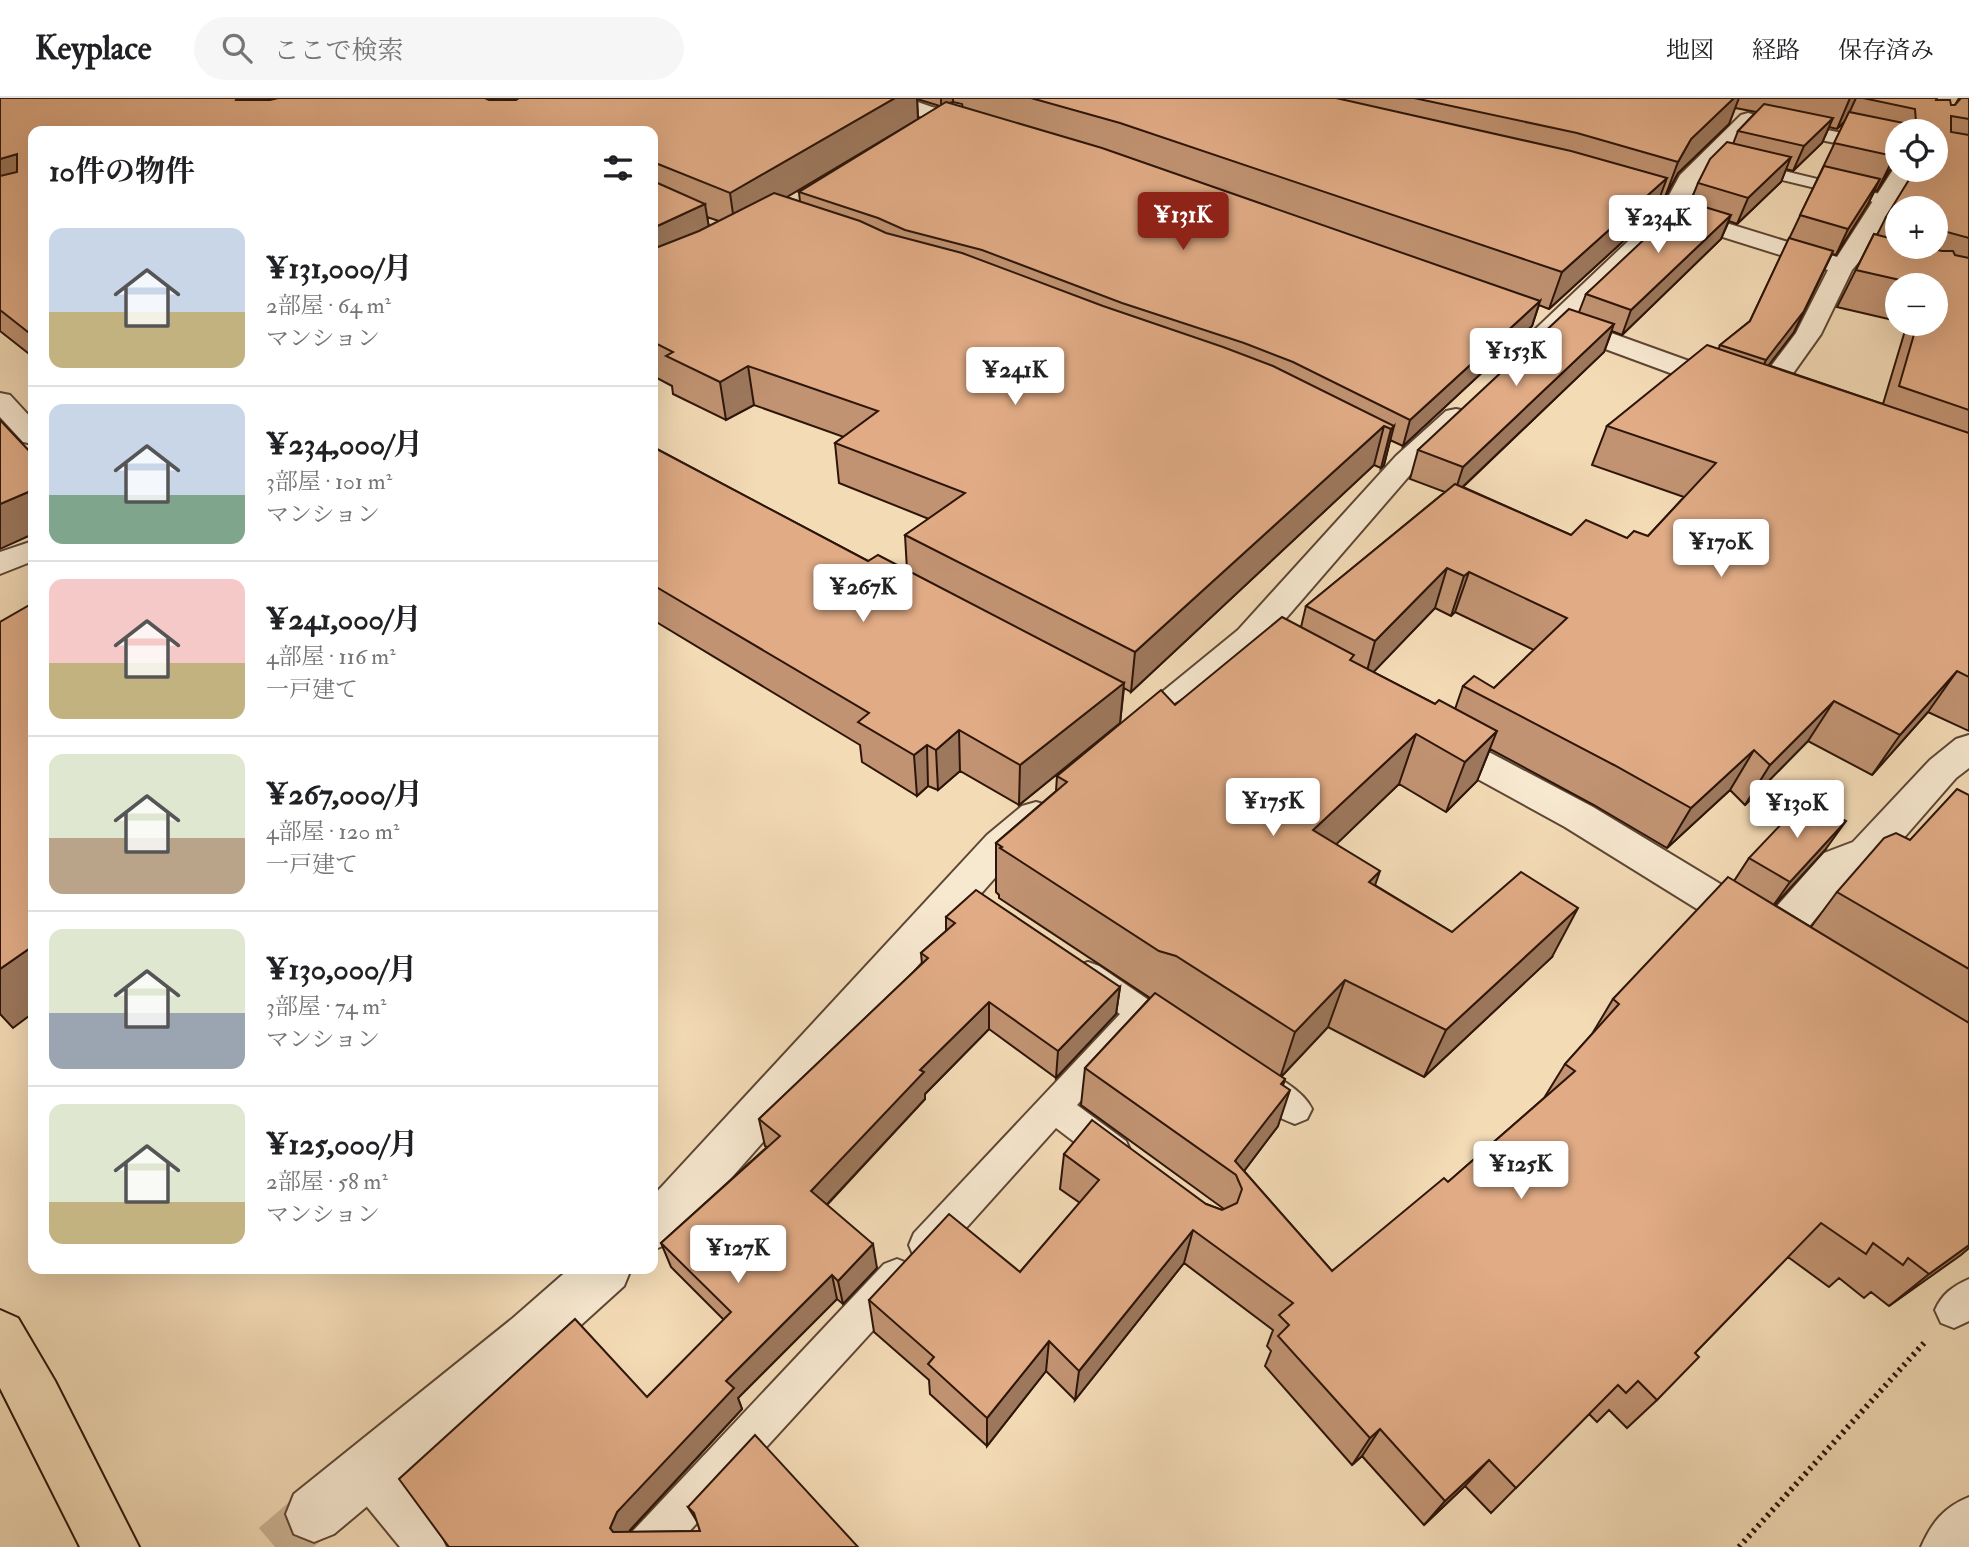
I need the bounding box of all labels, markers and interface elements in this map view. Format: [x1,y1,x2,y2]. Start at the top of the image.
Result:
search box [194,17,684,80]
text: Keyplace [35,28,152,69]
icon: search [218,29,256,67]
text: ここで検索 [274,35,404,67]
text: 地図 [1666,35,1714,66]
text: 経路 [1752,35,1800,66]
text: 保存済み [1838,35,1934,66]
map controls [1885,119,1948,336]
button: locate [1885,119,1948,182]
icon: filters [599,149,637,187]
text: 10件の物件 [49,153,195,190]
pin: ¥131K [1134,192,1232,252]
pin: ¥234K [1609,195,1707,255]
button: + [1885,196,1948,259]
text: ¥131K [1154,200,1212,229]
text: ¥234K [1625,203,1691,232]
text: ¥131,000/月 [266,250,413,287]
icon: home [105,256,189,340]
button: − [1885,273,1948,336]
text: 2部屋 · 64 m² [266,291,391,320]
text: マンション [266,324,380,353]
pin: ¥153K [1467,328,1565,388]
text: ¥153K [1486,336,1546,365]
pin: ¥241K [966,348,1064,407]
text: ¥241K [982,355,1048,384]
text: ¥234,000/月 [266,426,423,463]
icon: home [105,432,189,516]
text: 3部屋 · 101 m² [266,467,392,496]
text: マンション [266,500,380,529]
pin: ¥170K [1672,519,1770,579]
text: ¥170K [1689,527,1753,556]
pin: ¥267K [814,564,912,624]
text: ¥267K [829,572,897,601]
text: ¥241,000/月 [266,601,422,638]
icon: home [105,607,189,691]
text: 4部屋 · 116 m² [266,642,396,671]
text: 一戸建て [266,675,358,704]
text: ¥267,000/月 [266,776,423,813]
pin: ¥175K [1224,778,1322,838]
pin: ¥130K [1748,780,1846,840]
icon: home [105,782,189,866]
text: ¥175K [1242,786,1304,815]
text: ¥130K [1766,788,1828,817]
text: 4部屋 · 120 m² [266,817,399,846]
text: 一戸建て [266,850,358,879]
text: ¥130,000/月 [266,951,417,988]
icon: home [105,957,189,1041]
text: 3部屋 · 74 m² [266,992,387,1021]
text: マンション [266,1025,380,1054]
text: ¥125,000/月 [266,1126,418,1163]
icon: home [105,1132,189,1216]
pin: ¥125K [1472,1142,1570,1201]
text: ¥125K [1489,1149,1553,1178]
text: 2部屋 · 58 m² [266,1167,388,1196]
text: マンション [266,1200,380,1229]
pin: ¥127K [689,1226,787,1285]
text: ¥127K [706,1233,770,1262]

